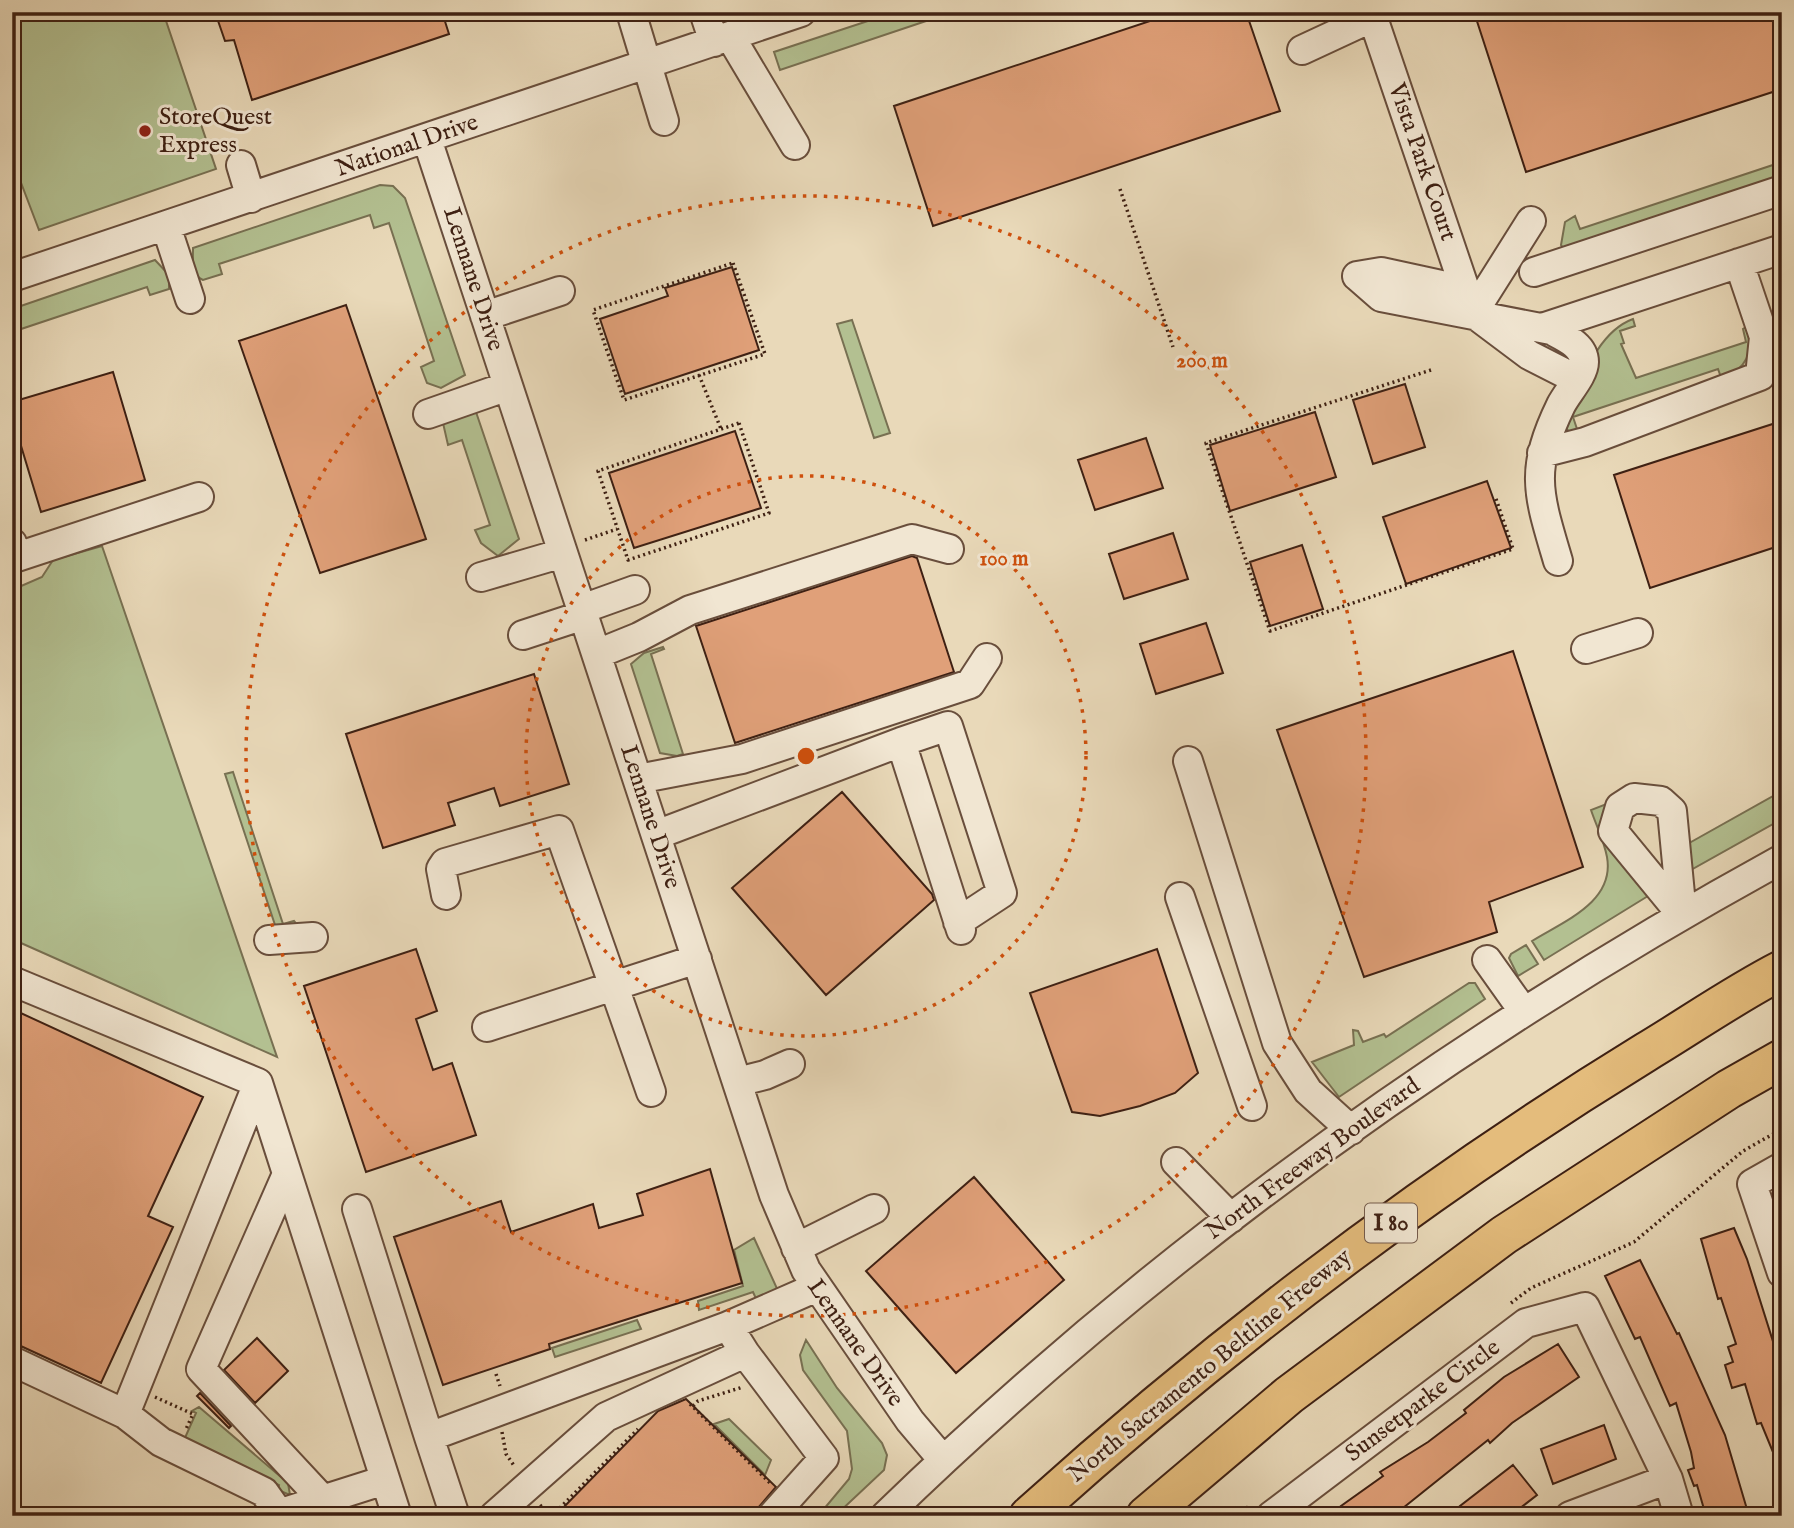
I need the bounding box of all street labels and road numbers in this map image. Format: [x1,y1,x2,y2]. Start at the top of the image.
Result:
street label: Vista Park Court [1380,78,1463,245]
street label: National Drive [332,107,482,185]
street label: Lennane Drive [435,203,511,355]
street label: Lennane Drive [612,741,688,893]
street label: North Freeway Boulevard [1200,1071,1427,1247]
road number: I 80 [1365,1204,1417,1242]
street label: North Sacramento Beltline Freeway [1062,1242,1358,1490]
street label: Lennane Drive [800,1273,910,1413]
street label: Sunsetparke Circle [1339,1333,1507,1469]

